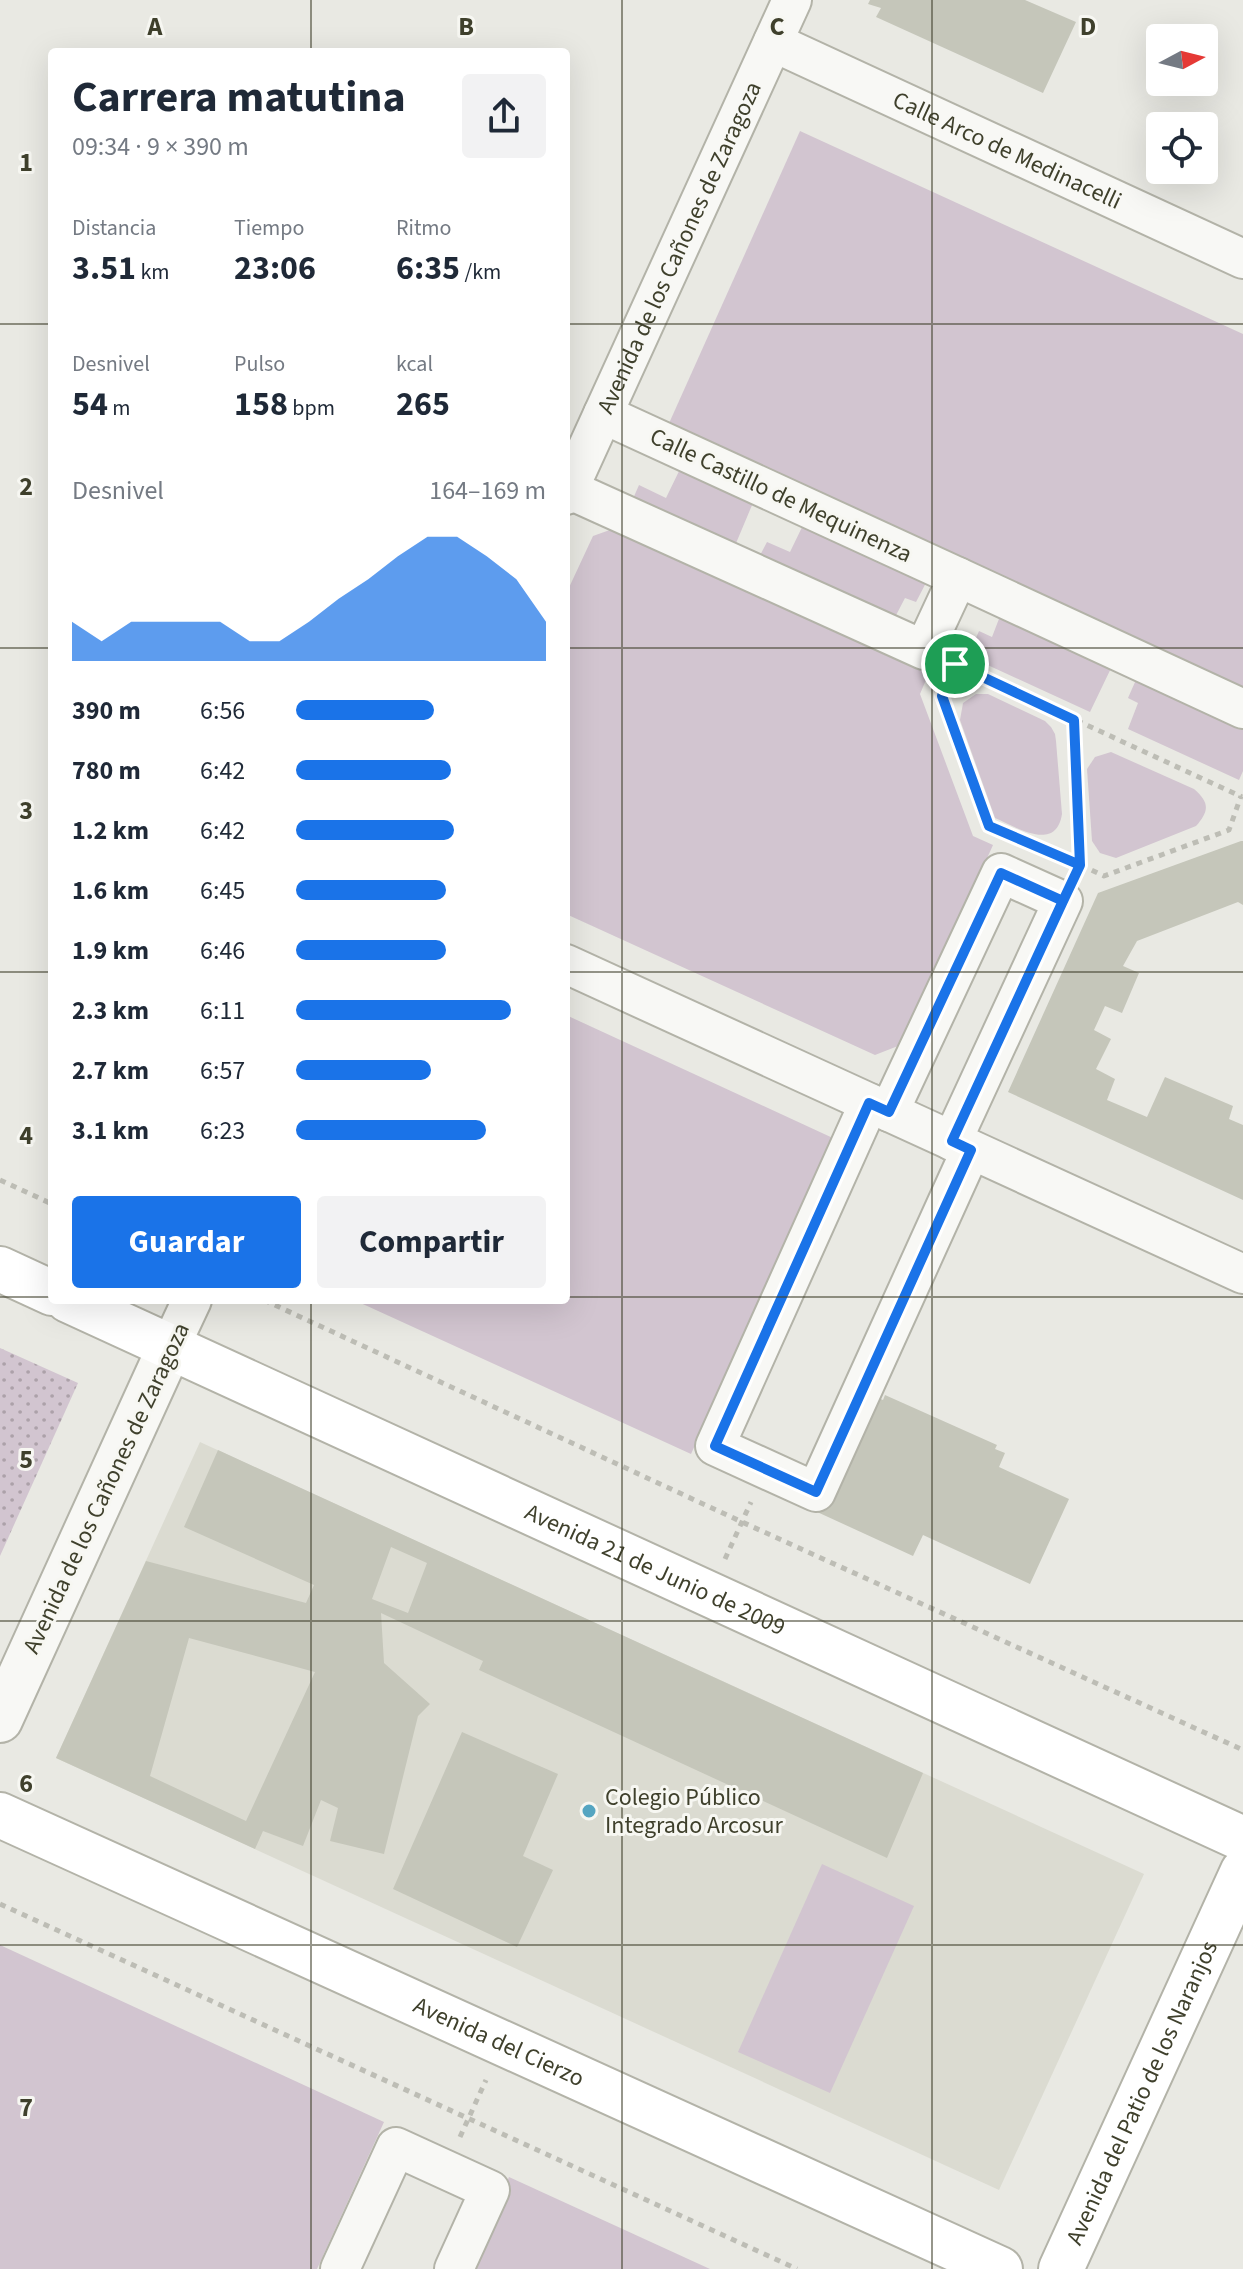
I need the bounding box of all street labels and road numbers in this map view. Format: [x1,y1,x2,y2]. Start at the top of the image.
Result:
street label: Avenida de los Cañones de Zaragoza [588,76,771,420]
street label: Calle Arco de Medinacelli [887,83,1127,219]
street label: Calle Castillo de Mequinenza [644,419,918,572]
street label: Avenida de los Cañones de Zaragoza [14,1317,199,1660]
street label: Avenida 21 de Junio de 2009 [519,1495,791,1645]
street label: Avenida del Patio de los Naranjos [1057,1935,1227,2251]
street label: Avenida del Cierzo [408,1988,590,2096]

